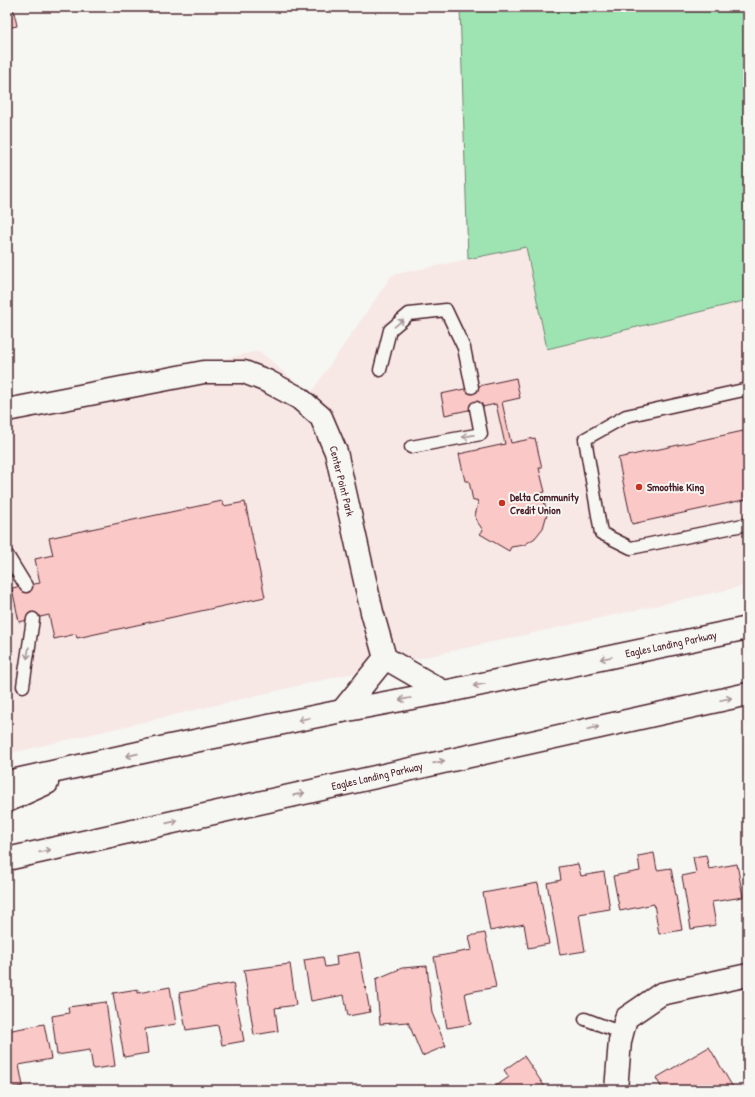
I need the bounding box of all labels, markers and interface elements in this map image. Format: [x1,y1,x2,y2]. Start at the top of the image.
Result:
one-way arrow [394,318,404,327]
one-way arrow [462,432,475,440]
street label: Center Point Park [326,444,358,518]
place label: Smoothie King [647,480,704,495]
marker: Smoothie King [634,482,644,492]
place label: Delta Community Credit Union [510,490,579,517]
marker: Delta Community Credit Union [497,498,507,508]
street label: Eagles Landing Parkway [624,627,718,661]
one-way arrow [24,646,32,659]
one-way arrow [600,655,613,663]
one-way arrow [473,681,486,689]
one-way arrow [719,694,732,702]
one-way arrow [399,696,412,704]
one-way arrow [298,715,311,723]
one-way arrow [586,724,599,732]
one-way arrow [126,751,139,759]
one-way arrow [432,758,445,766]
street label: Eagles Landing Parkway [330,759,424,793]
one-way arrow [292,789,305,797]
one-way arrow [165,818,178,826]
one-way arrow [38,846,51,854]

